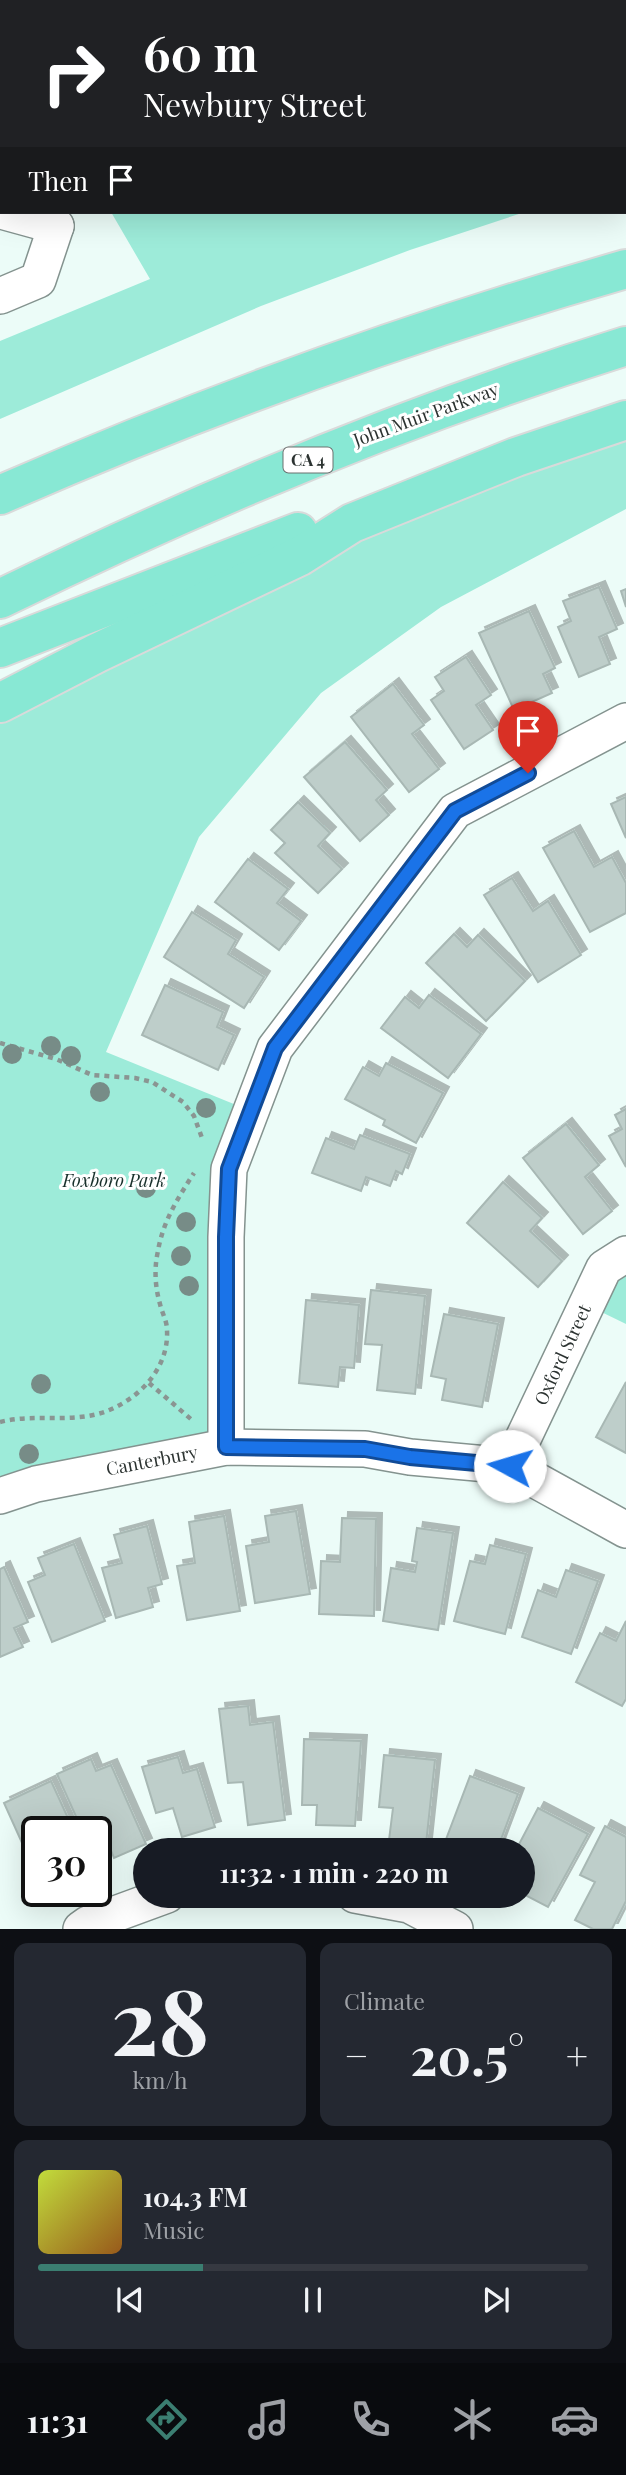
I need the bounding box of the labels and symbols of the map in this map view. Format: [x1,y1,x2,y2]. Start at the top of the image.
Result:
street label: John Muir Parkway [349,377,502,452]
road number: CA 4 [284,447,332,472]
pin [498,701,558,773]
park label: Foxboro Park [62,1168,165,1192]
street label: Oxford Street [528,1300,596,1409]
position arrow [473,1429,547,1503]
street label: Canterbury [104,1439,200,1481]
speed limit sign: 30 [21,1816,112,1907]

